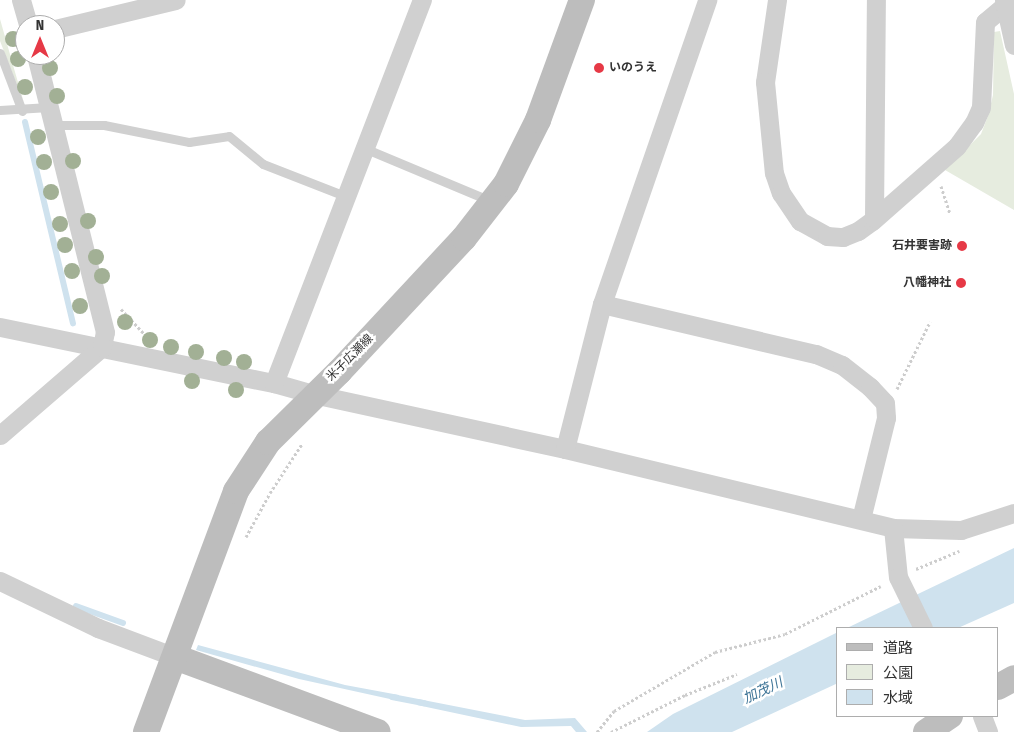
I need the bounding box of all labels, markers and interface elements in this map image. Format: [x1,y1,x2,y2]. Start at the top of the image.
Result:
north arrow [15,15,65,65]
text: N [36,17,44,34]
place label: いのうえ [609,61,657,75]
marker: いのうえ [593,62,605,74]
place label: 石井要害跡 [892,239,952,253]
marker: 石井要害跡 [956,240,968,252]
place label: 八幡神社 [903,276,951,290]
marker: 八幡神社 [955,277,967,289]
street label: 米子広瀬線 [324,332,376,384]
legend [836,627,999,717]
text: 道路 [883,639,913,657]
text: 公園 [883,664,913,682]
water label: 加茂川 [740,675,786,707]
text: 水域 [883,689,913,707]

